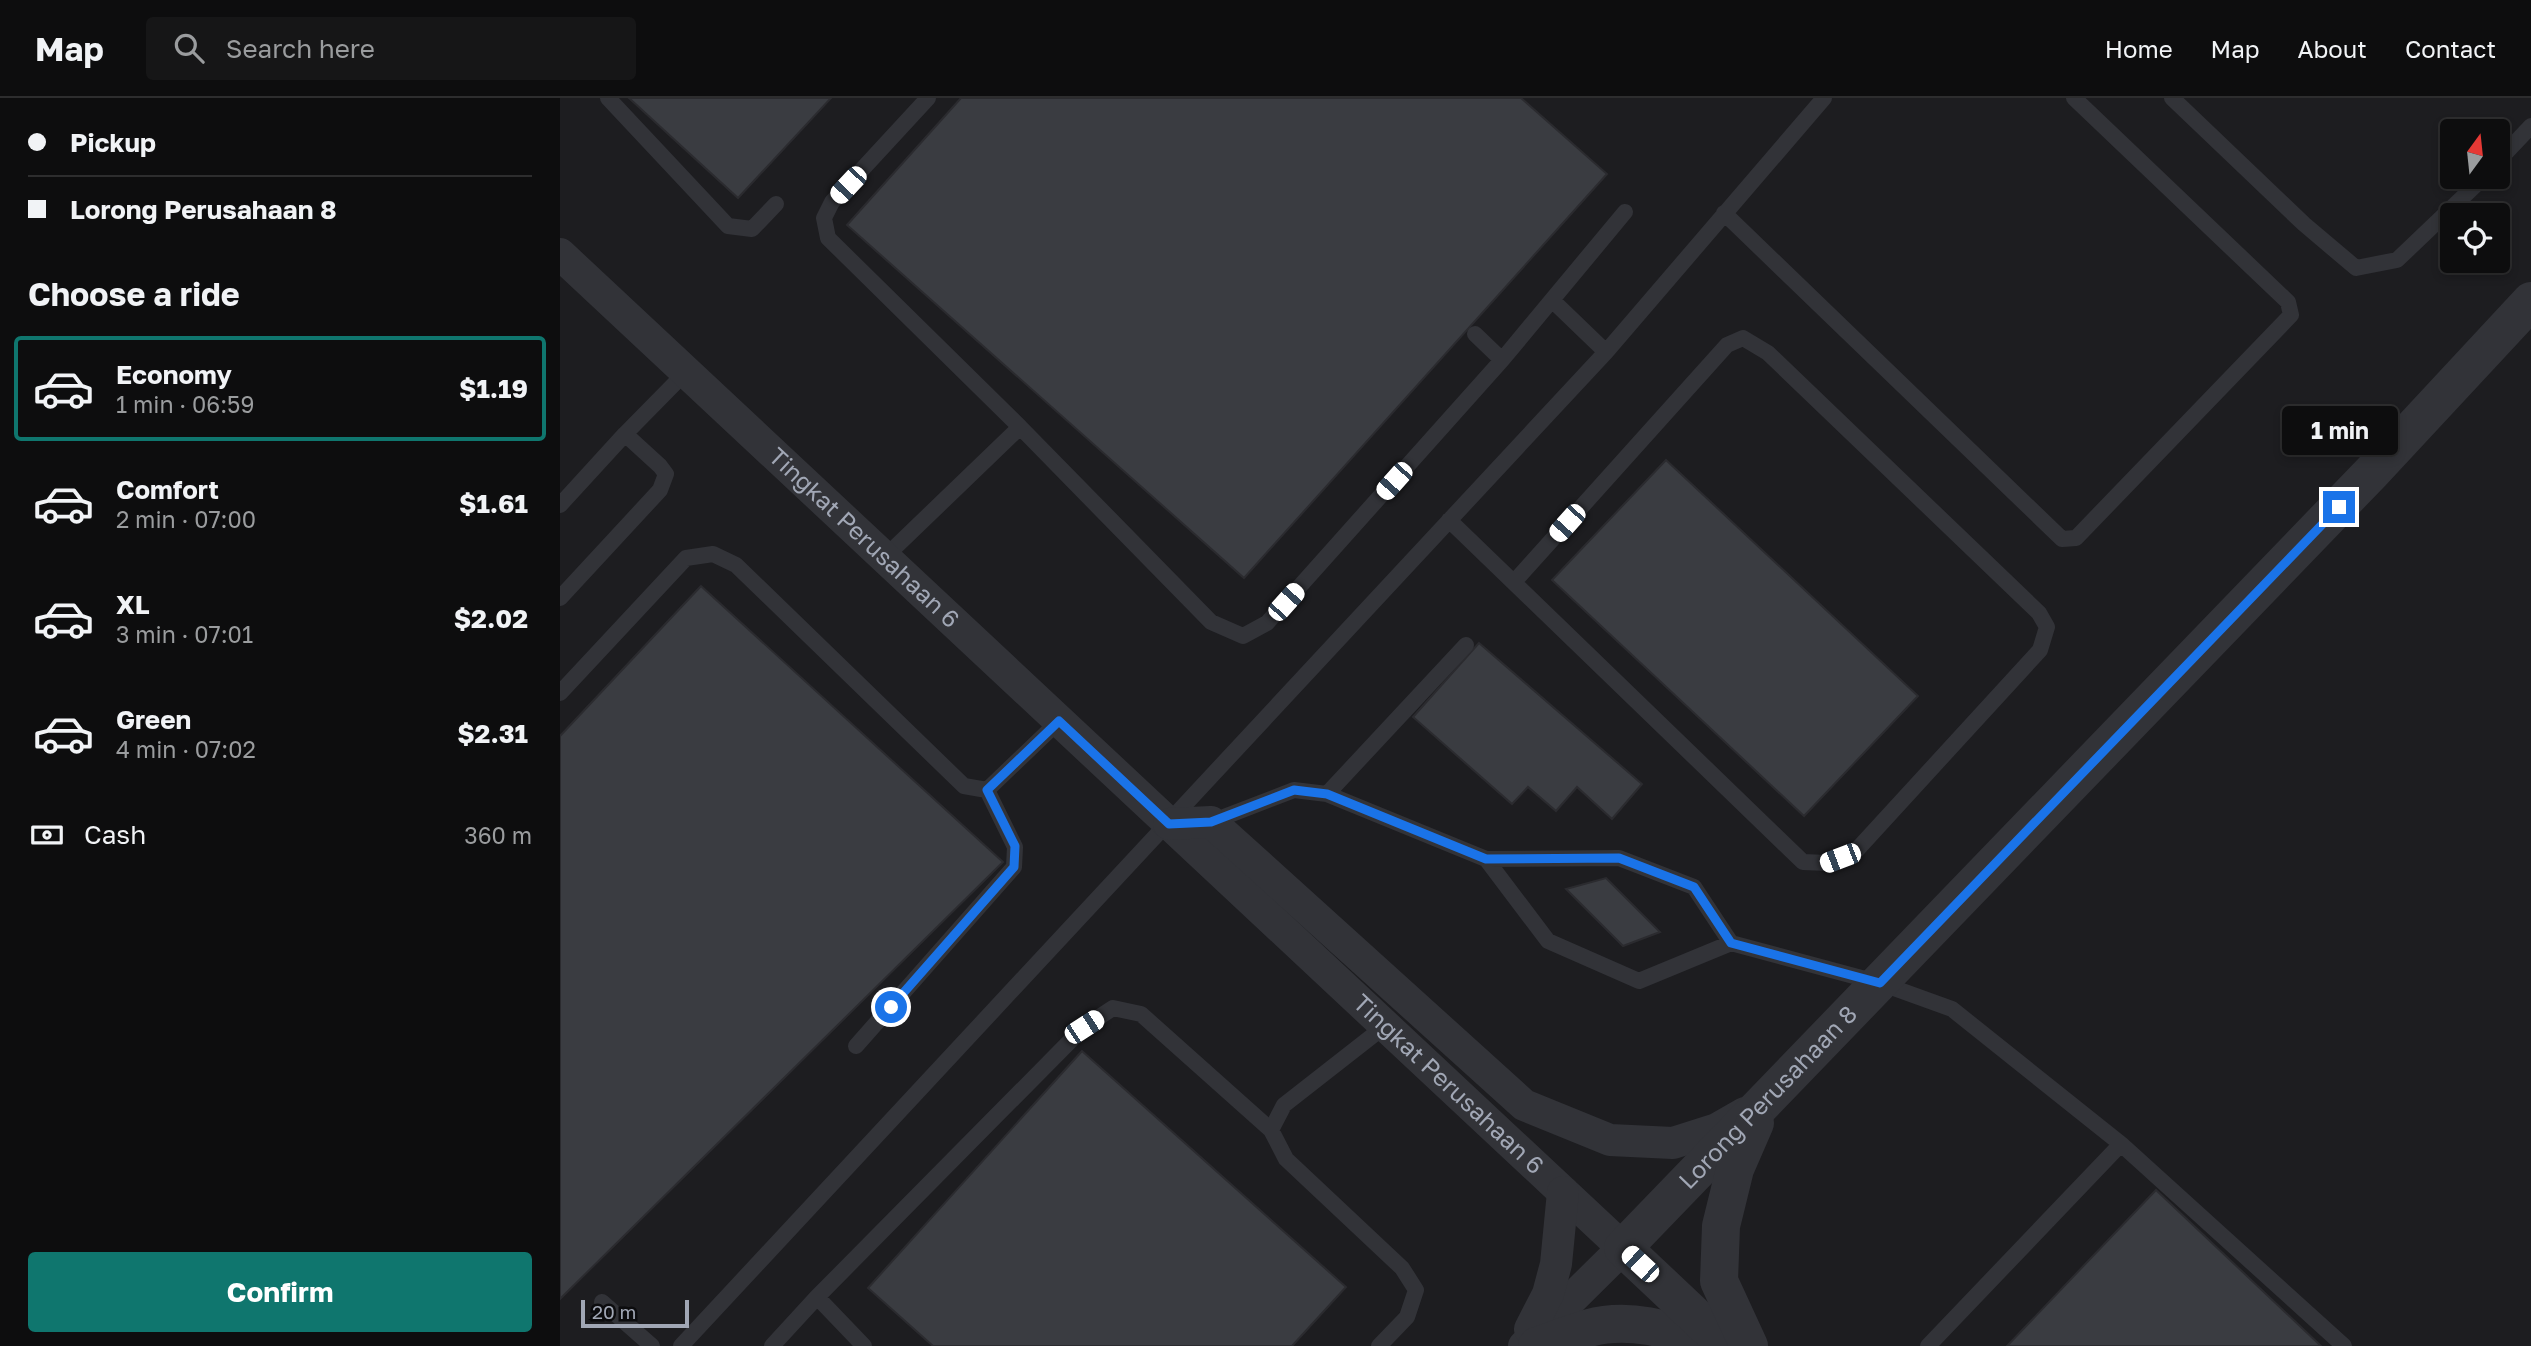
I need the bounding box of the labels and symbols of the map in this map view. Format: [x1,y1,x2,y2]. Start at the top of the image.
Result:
north arrow [2440,119,2510,189]
car [826,162,871,208]
callout: 1 min [2281,406,2397,454]
street label: Tingkat Perusahaan 6 [764,441,966,633]
car [1373,458,1416,504]
route end [2323,491,2355,523]
car [1546,500,1589,546]
car [1265,579,1308,625]
car [1817,841,1864,875]
street label: Tingkat Perusahaan 6 [1348,987,1550,1179]
route start [875,991,907,1023]
street label: Lorong Perusahaan 8 [1672,999,1862,1194]
car [1061,1007,1108,1047]
car [1618,1242,1663,1286]
scale bar [581,1297,690,1329]

